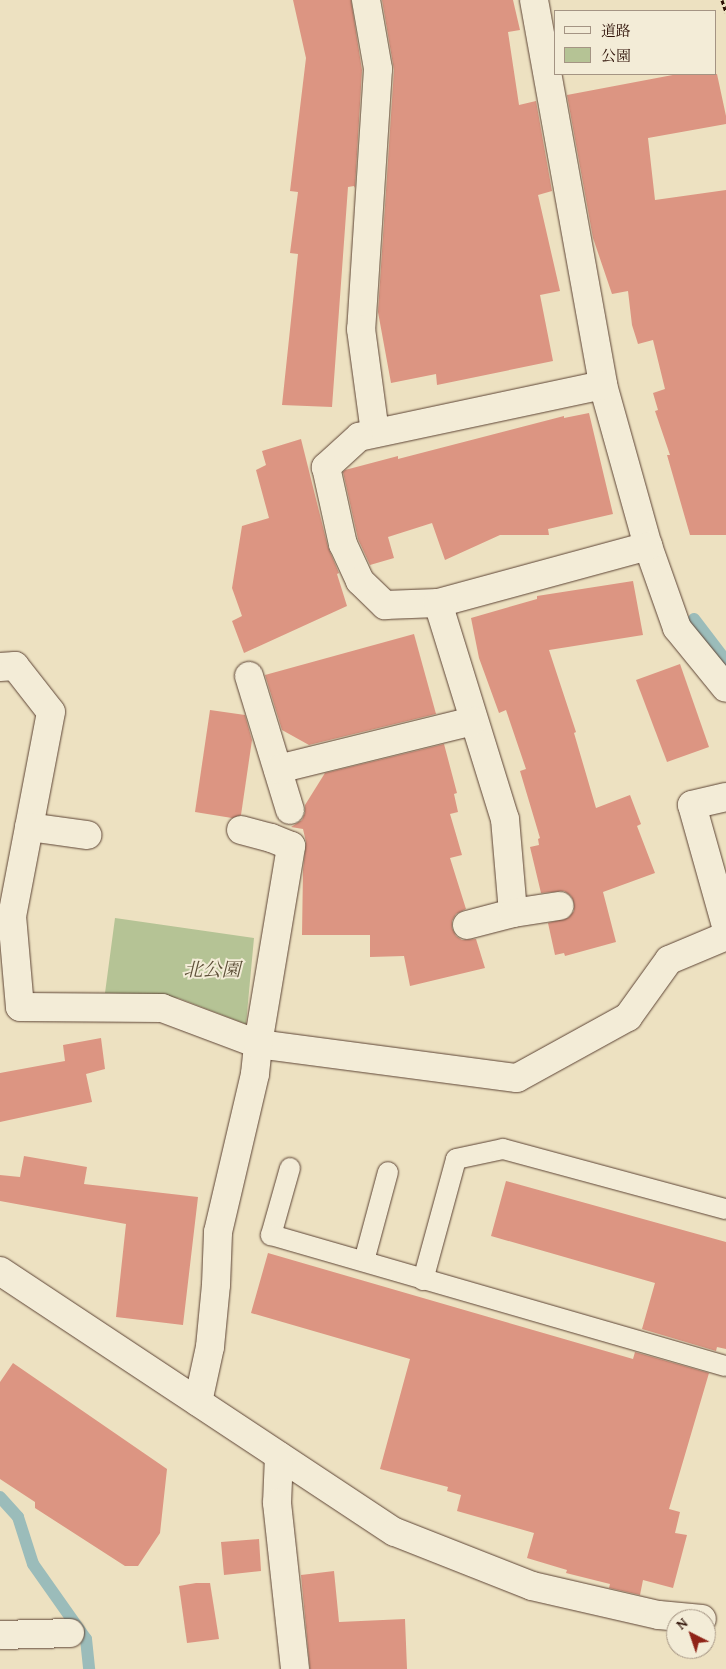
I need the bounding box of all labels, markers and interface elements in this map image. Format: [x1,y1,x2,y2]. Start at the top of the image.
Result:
legend [554,10,716,75]
text: 道路 [601,20,631,41]
text: 公園 [601,45,631,66]
park label: 北公園 [184,959,240,981]
north arrow [666,1609,716,1659]
text: N [672,1613,692,1634]

